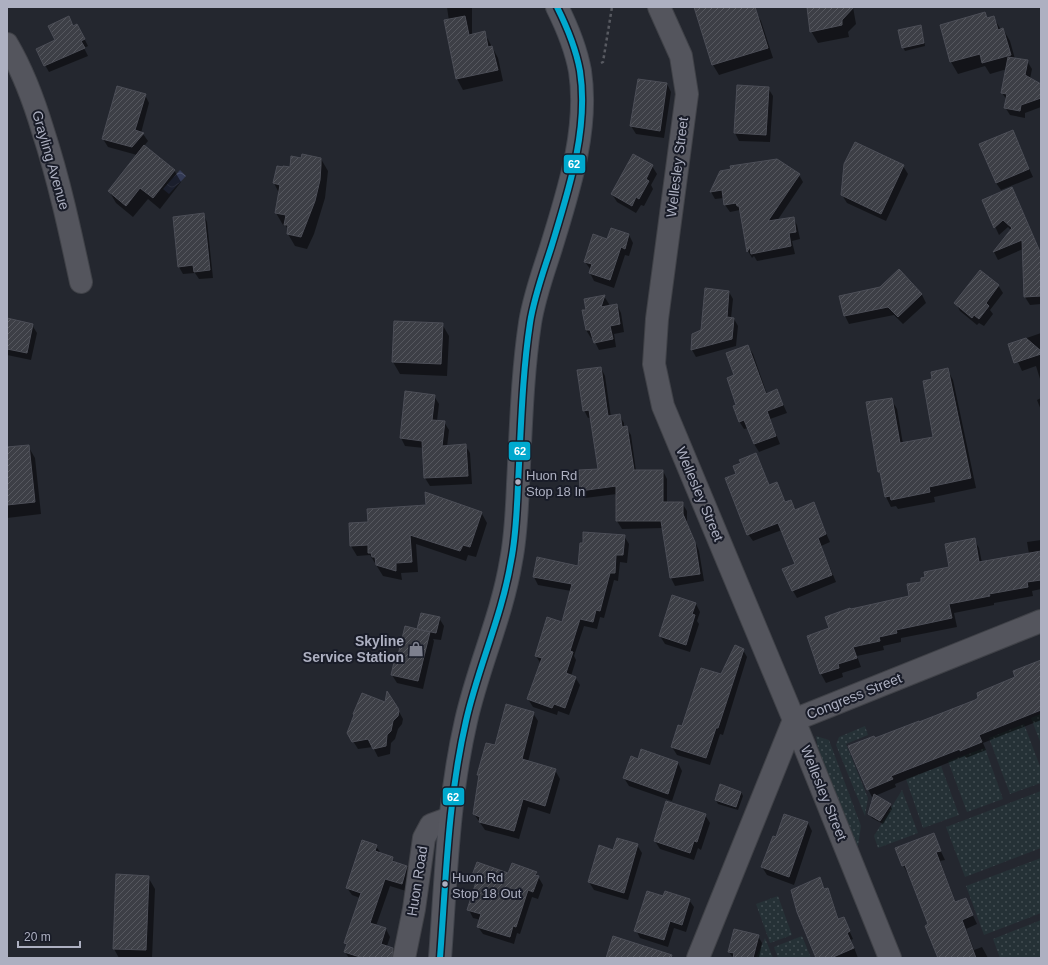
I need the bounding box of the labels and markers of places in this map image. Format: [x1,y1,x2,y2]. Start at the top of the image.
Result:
place label: Huon Rd Stop 18 In [526,468,585,499]
marker: Huon Rd Stop 18 In [513,477,523,487]
place label: Skyline Service Station [303,633,404,665]
shop icon: Skyline Service Station [407,640,425,658]
place label: Huon Rd Stop 18 Out [452,870,522,901]
marker: Huon Rd Stop 18 Out [440,879,450,889]

